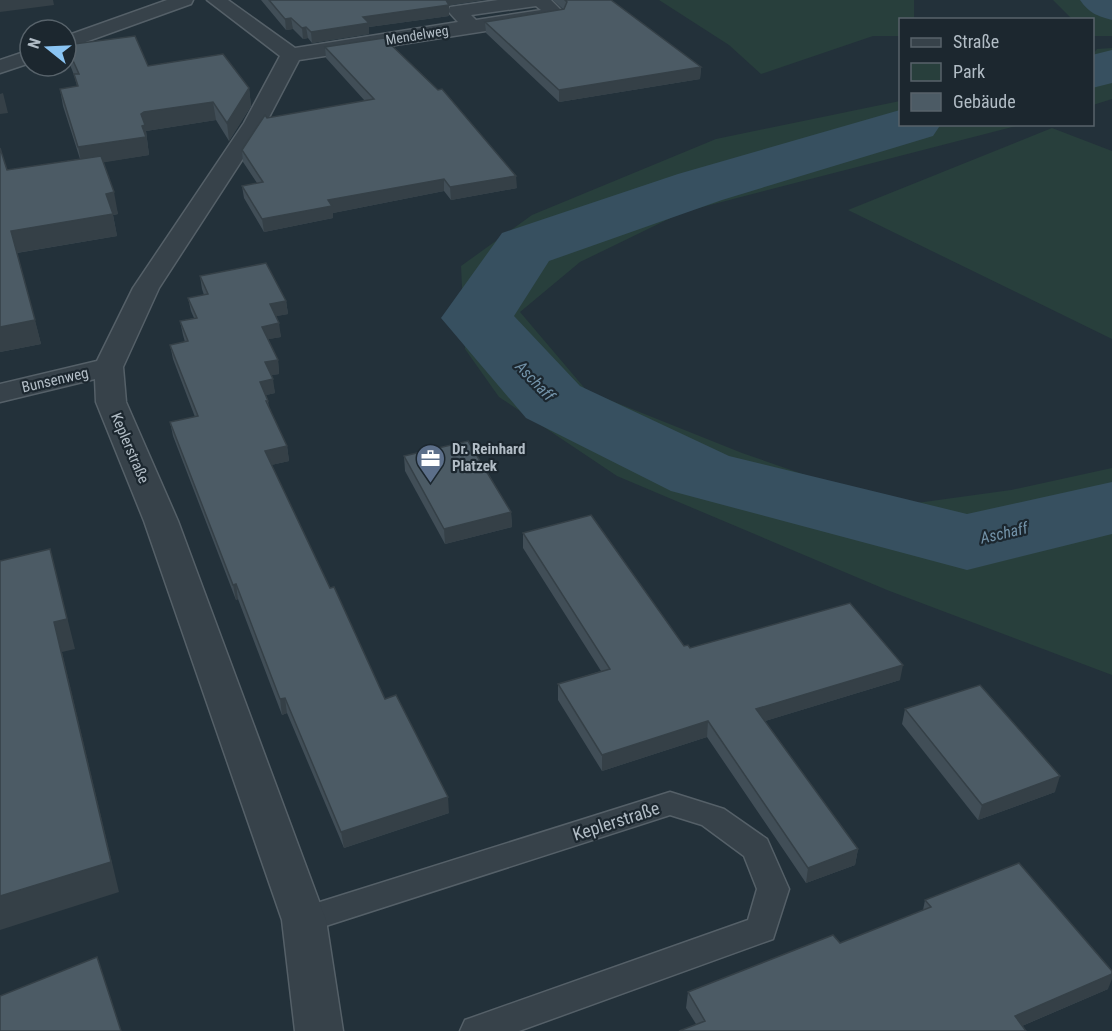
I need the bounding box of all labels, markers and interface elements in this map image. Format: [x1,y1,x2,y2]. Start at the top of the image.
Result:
north arrow [18,18,78,78]
legend [899,18,1094,126]
street label: Mendelweg [385,22,449,48]
text: Straße [953,31,999,52]
text: N [24,36,45,51]
text: Park [953,61,985,82]
text: Gebäude [953,91,1016,112]
water label: Aschaff [511,356,560,406]
street label: Bunsenweg [20,364,90,396]
street label: Keplerstraße [107,410,153,486]
place label: Dr. Reinhard Platzek [452,440,525,475]
office icon: Dr. Reinhard Platzek [415,442,447,484]
water label: Aschaff [978,518,1032,548]
street label: Keplerstraße [570,797,662,845]

